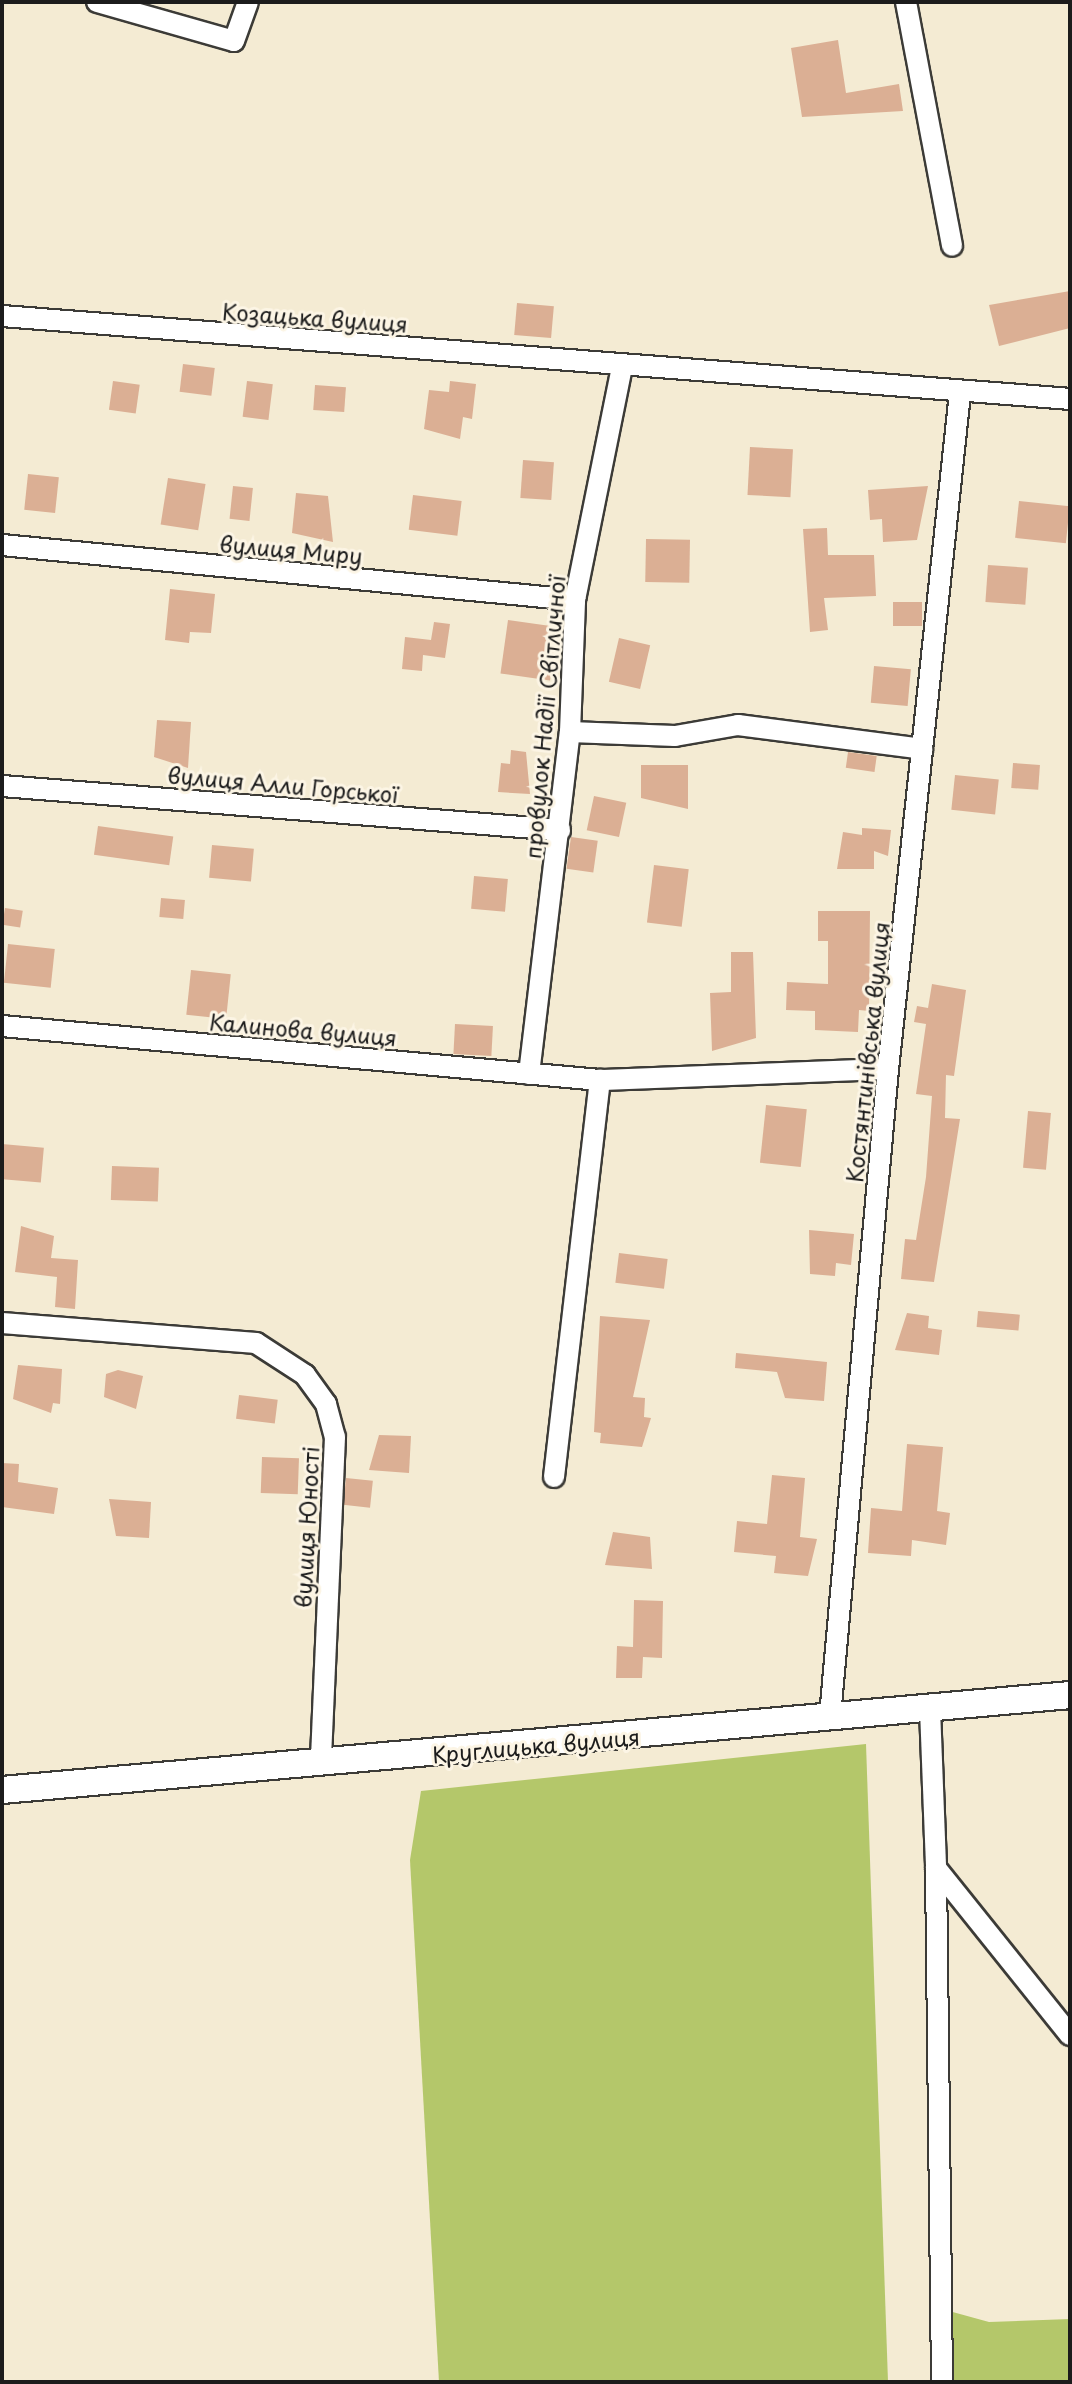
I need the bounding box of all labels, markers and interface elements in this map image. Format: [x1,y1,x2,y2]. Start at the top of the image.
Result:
street label: Козацька вулиця [221,297,409,337]
street label: вулиця Миру [218,530,364,568]
street label: провулок Надії Світличної [518,574,570,860]
street label: вулиця Алли Горської [166,761,400,807]
street label: Костянтинівська вулиця [840,920,894,1184]
street label: Калинова вулиця [208,1008,398,1050]
street label: вулиця Юності [289,1445,323,1609]
street label: Круглицька вулиця [431,1723,641,1767]

